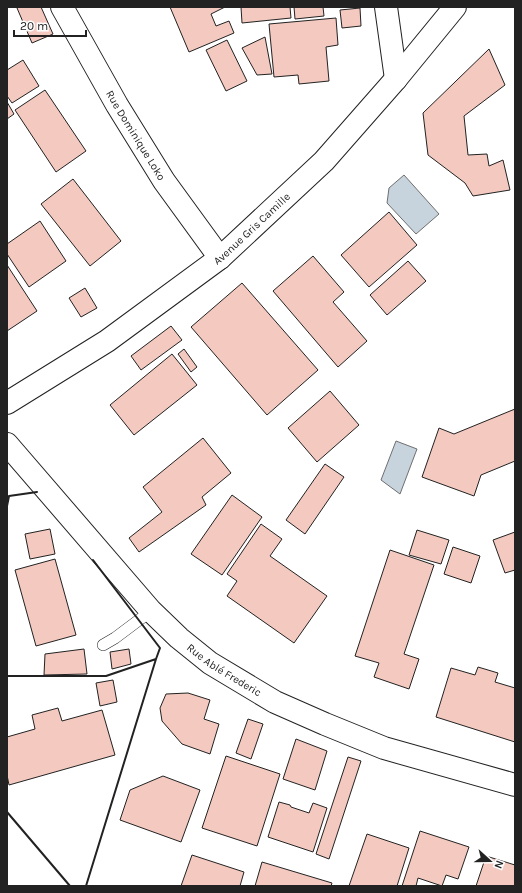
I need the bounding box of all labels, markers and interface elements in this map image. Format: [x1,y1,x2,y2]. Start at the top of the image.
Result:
scale bar [14,12,86,38]
text: 20 m [20,19,48,33]
street label: Rue Dominique Loko [103,88,168,183]
street label: Avenue Gris Camille [211,190,293,267]
street label: Rue Ablé Frederic [185,641,264,699]
north arrow [470,841,510,881]
text: N [491,858,506,870]

